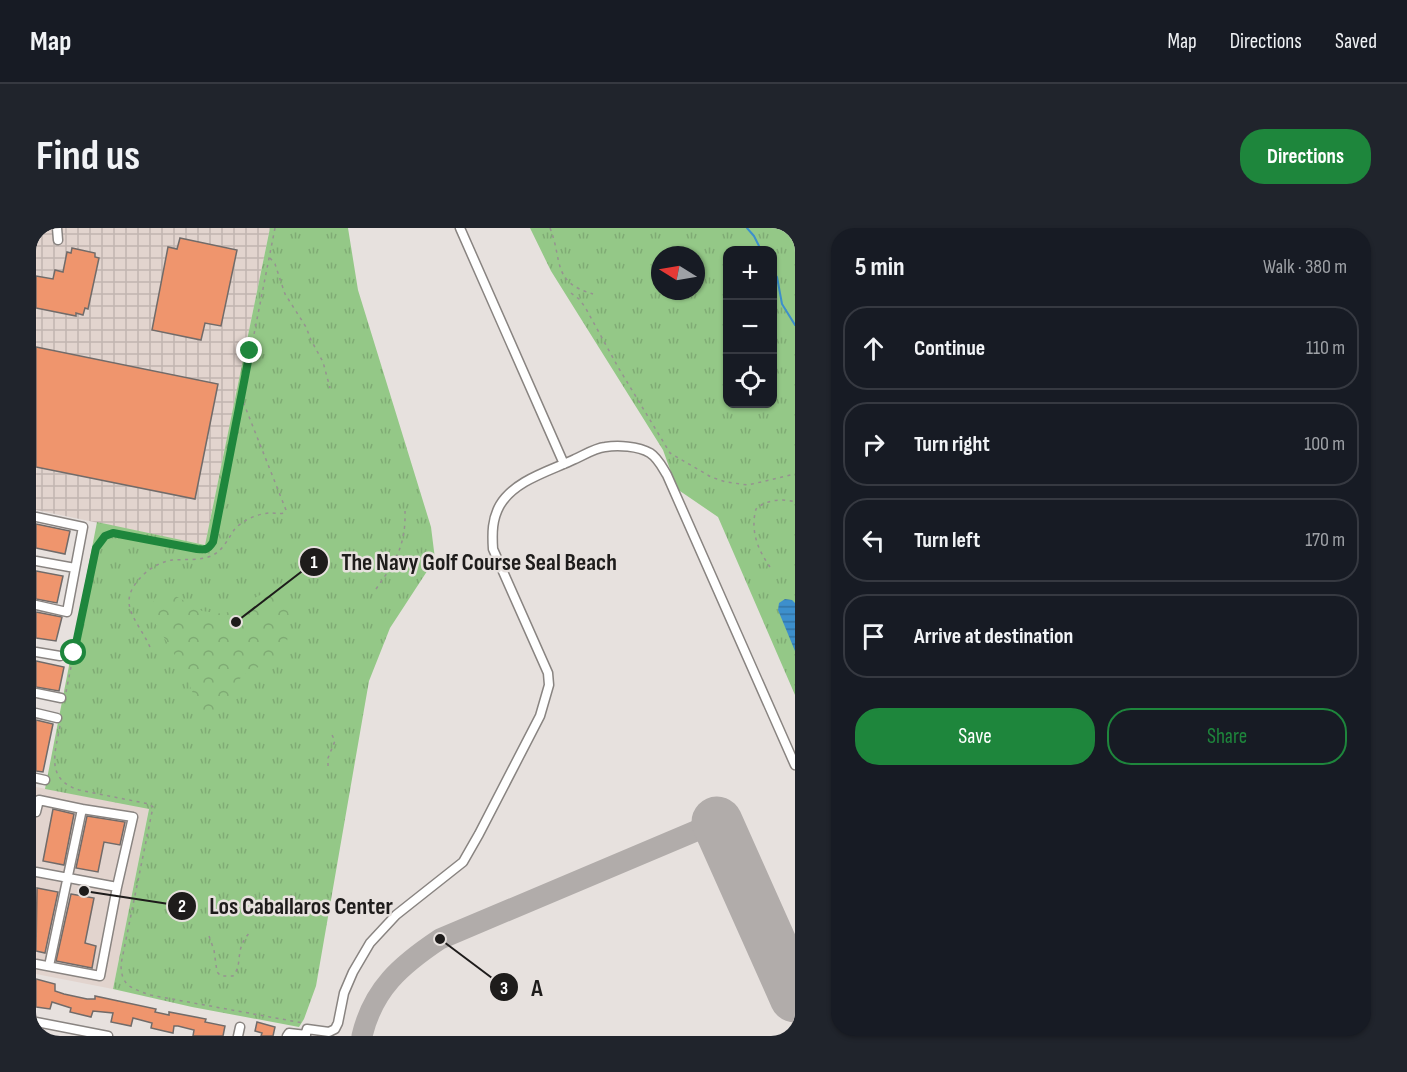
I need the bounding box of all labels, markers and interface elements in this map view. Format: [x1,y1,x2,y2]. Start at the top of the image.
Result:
text: Map [30,25,71,58]
text: Map [1167,29,1197,54]
text: Directions [1230,29,1302,54]
text: Saved [1335,29,1377,54]
button: Directions [1240,129,1371,184]
text: Find us [36,131,140,182]
north arrow [651,246,705,300]
map controls [723,246,777,408]
button: + [723,246,777,300]
text: 5 min [855,252,905,283]
text: Walk · 380 m [1263,255,1347,279]
button: − [723,300,777,354]
icon: ahead [857,332,890,365]
text: Continue [914,335,985,362]
text: 110 m [1306,336,1345,360]
route end [236,337,262,363]
button: locate [723,354,777,408]
icon: right [857,428,890,461]
text: Turn right [914,431,990,458]
text: 100 m [1304,432,1345,456]
icon: left [857,524,890,557]
text: Turn left [914,527,980,554]
text: 170 m [1305,528,1345,552]
callout: The Navy Golf Course Seal Beach [299,541,629,583]
text: The Navy Golf Course Seal Beach [341,548,617,577]
text: 1 [310,552,318,573]
icon: arrive [857,620,890,653]
text: Arrive at destination [914,623,1073,650]
route start [60,639,86,665]
button: Save [855,708,1095,765]
button: Share [1107,708,1347,765]
callout: Los Caballaros Center [167,885,404,927]
text: Los Caballaros Center [209,892,393,921]
text: 2 [178,896,186,917]
callout: A [489,966,555,1008]
text: A [530,974,543,1003]
text: 3 [500,978,508,999]

